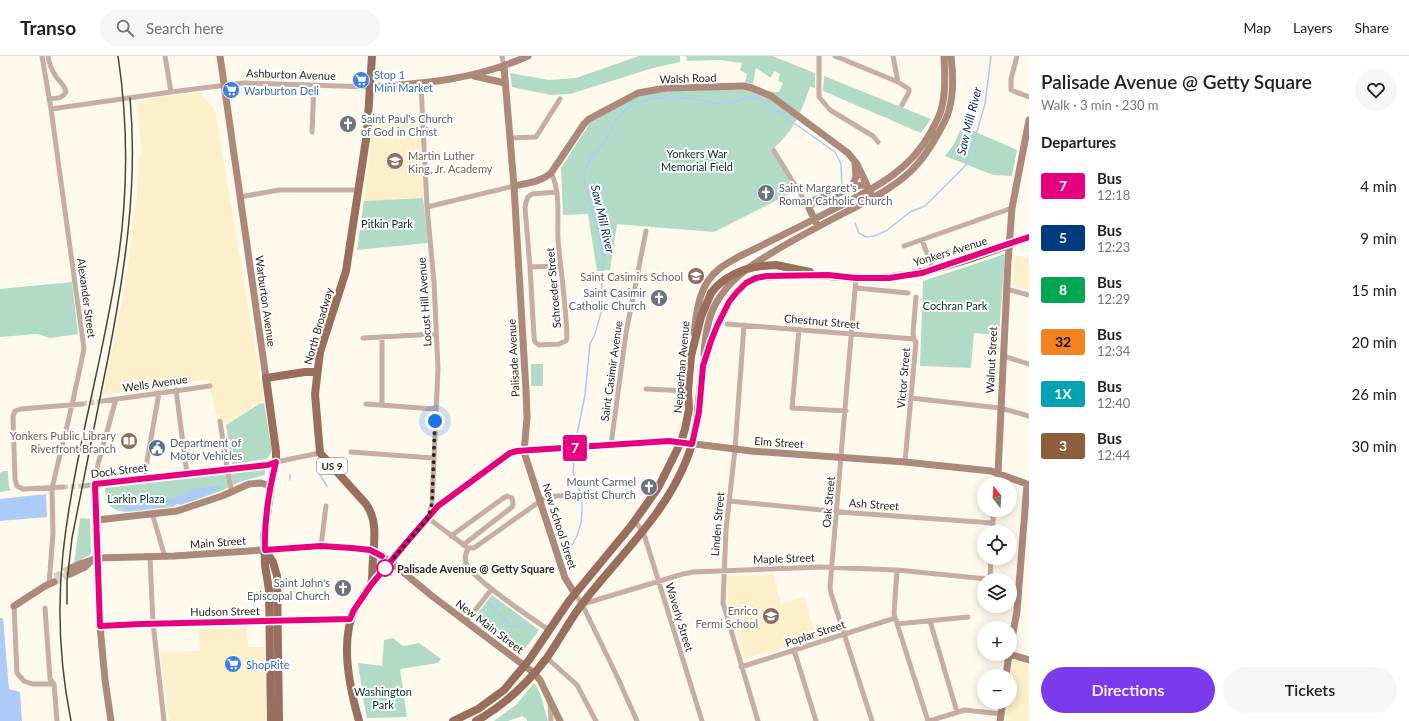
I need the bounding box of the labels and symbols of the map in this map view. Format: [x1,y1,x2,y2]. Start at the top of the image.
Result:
street label: Ashburton Avenue [246,66,336,82]
place label: Stop 1 Mini Market [374,68,433,94]
supermarket icon: Stop 1 Mini Market [351,70,371,90]
street label: Walsh Road [659,71,717,85]
supermarket icon: Warburton Deli [221,80,241,100]
place label: Warburton Deli [244,84,319,97]
water label: Saw Mill River [953,84,985,157]
place label: Saint Paul's Church of God in Christ [361,112,453,138]
church icon: Saint Paul's Church of God in Christ [338,114,358,134]
park label: Yonkers War Memorial Field [661,147,733,173]
place label: Martin Luther King, Jr. Academy [408,149,493,175]
school or university icon: Martin Luther King, Jr. Academy [385,151,405,171]
place label: Saint Margaret's Roman Catholic Church [779,181,892,207]
water label: Saw Mill River [588,183,618,256]
church icon: Saint Margaret's Roman Catholic Church [756,183,776,203]
park label: Pitkin Park [361,217,413,230]
street label: Yonkers Avenue [911,234,989,268]
street label: Schroeder Street [543,247,563,329]
street label: Warburton Avenue [253,255,279,347]
street label: Alexander Street [75,257,99,339]
street label: Locust Hill Avenue [414,257,434,347]
school or university icon: Saint Casimirs School [686,266,706,286]
place label: Saint Casimirs School [580,270,683,283]
street label: North Broadway [301,286,335,366]
place label: Saint Casimir Catholic Church [569,286,646,312]
church icon: Saint Casimir Catholic Church [649,288,669,308]
park label: Cochran Park [923,299,988,312]
street label: Chestnut Street [784,311,860,331]
street label: Palisade Avenue [504,318,522,397]
street label: Saint Casimir Avenue [598,320,625,422]
street label: Nepperhan Avenue [670,320,692,414]
street label: Walnut Street [983,326,999,394]
street label: Victor Street [894,347,912,409]
street label: Wells Avenue [122,372,188,394]
your location [425,411,445,431]
place label: Yonkers Public Library Riverfront Branch [10,429,116,455]
library icon: Yonkers Public Library Riverfront Branch [119,431,139,451]
street label: Elm Street [754,434,804,450]
line badge: 7 [562,435,588,461]
place label: Department of Motor Vehicles [170,436,242,462]
public building icon: Department of Motor Vehicles [147,438,167,458]
road number: US 9 [317,458,347,474]
street label: Dock Street [90,460,148,480]
place label: Mount Carmel Baptist Church [564,475,636,501]
street label: Oak Street [819,476,837,528]
church icon: Mount Carmel Baptist Church [639,477,659,497]
north arrow [977,477,1017,517]
street label: New School Street [540,481,580,571]
street label: Linden Street [708,491,726,557]
park label: Larkin Plaza [107,492,165,505]
street label: Ash Street [849,496,900,512]
street label: Main Street [190,534,246,550]
street label: Maple Street [753,550,815,566]
marker: Palisade Avenue @ Getty Square [376,559,394,577]
place label: Palisade Avenue @ Getty Square [397,562,555,575]
place label: Saint John's Episcopal Church [247,576,330,602]
church icon: Saint John's Episcopal Church [333,578,353,598]
street label: Waverly Street [663,581,697,653]
street label: New Main Street [454,596,526,656]
street label: Hudson Street [190,604,260,618]
place label: Enrico Fermi School [696,604,758,630]
school or university icon: Enrico Fermi School [761,606,781,626]
street label: Poplar Street [783,617,847,649]
supermarket icon: ShopRite [223,654,243,674]
place label: ShopRite [246,658,290,671]
park label: Washington Park [354,685,412,711]

